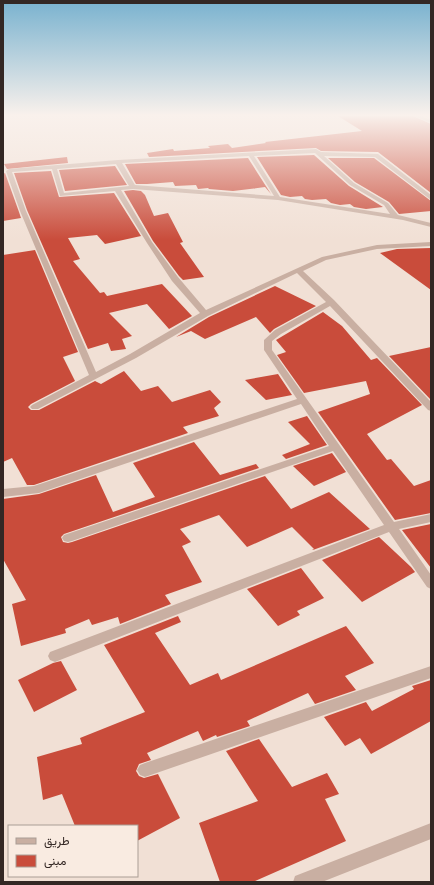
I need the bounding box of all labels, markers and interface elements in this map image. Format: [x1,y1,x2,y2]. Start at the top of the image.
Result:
legend [8,825,138,877]
text: طريق [44,832,70,850]
text: مبنى [44,852,66,870]

